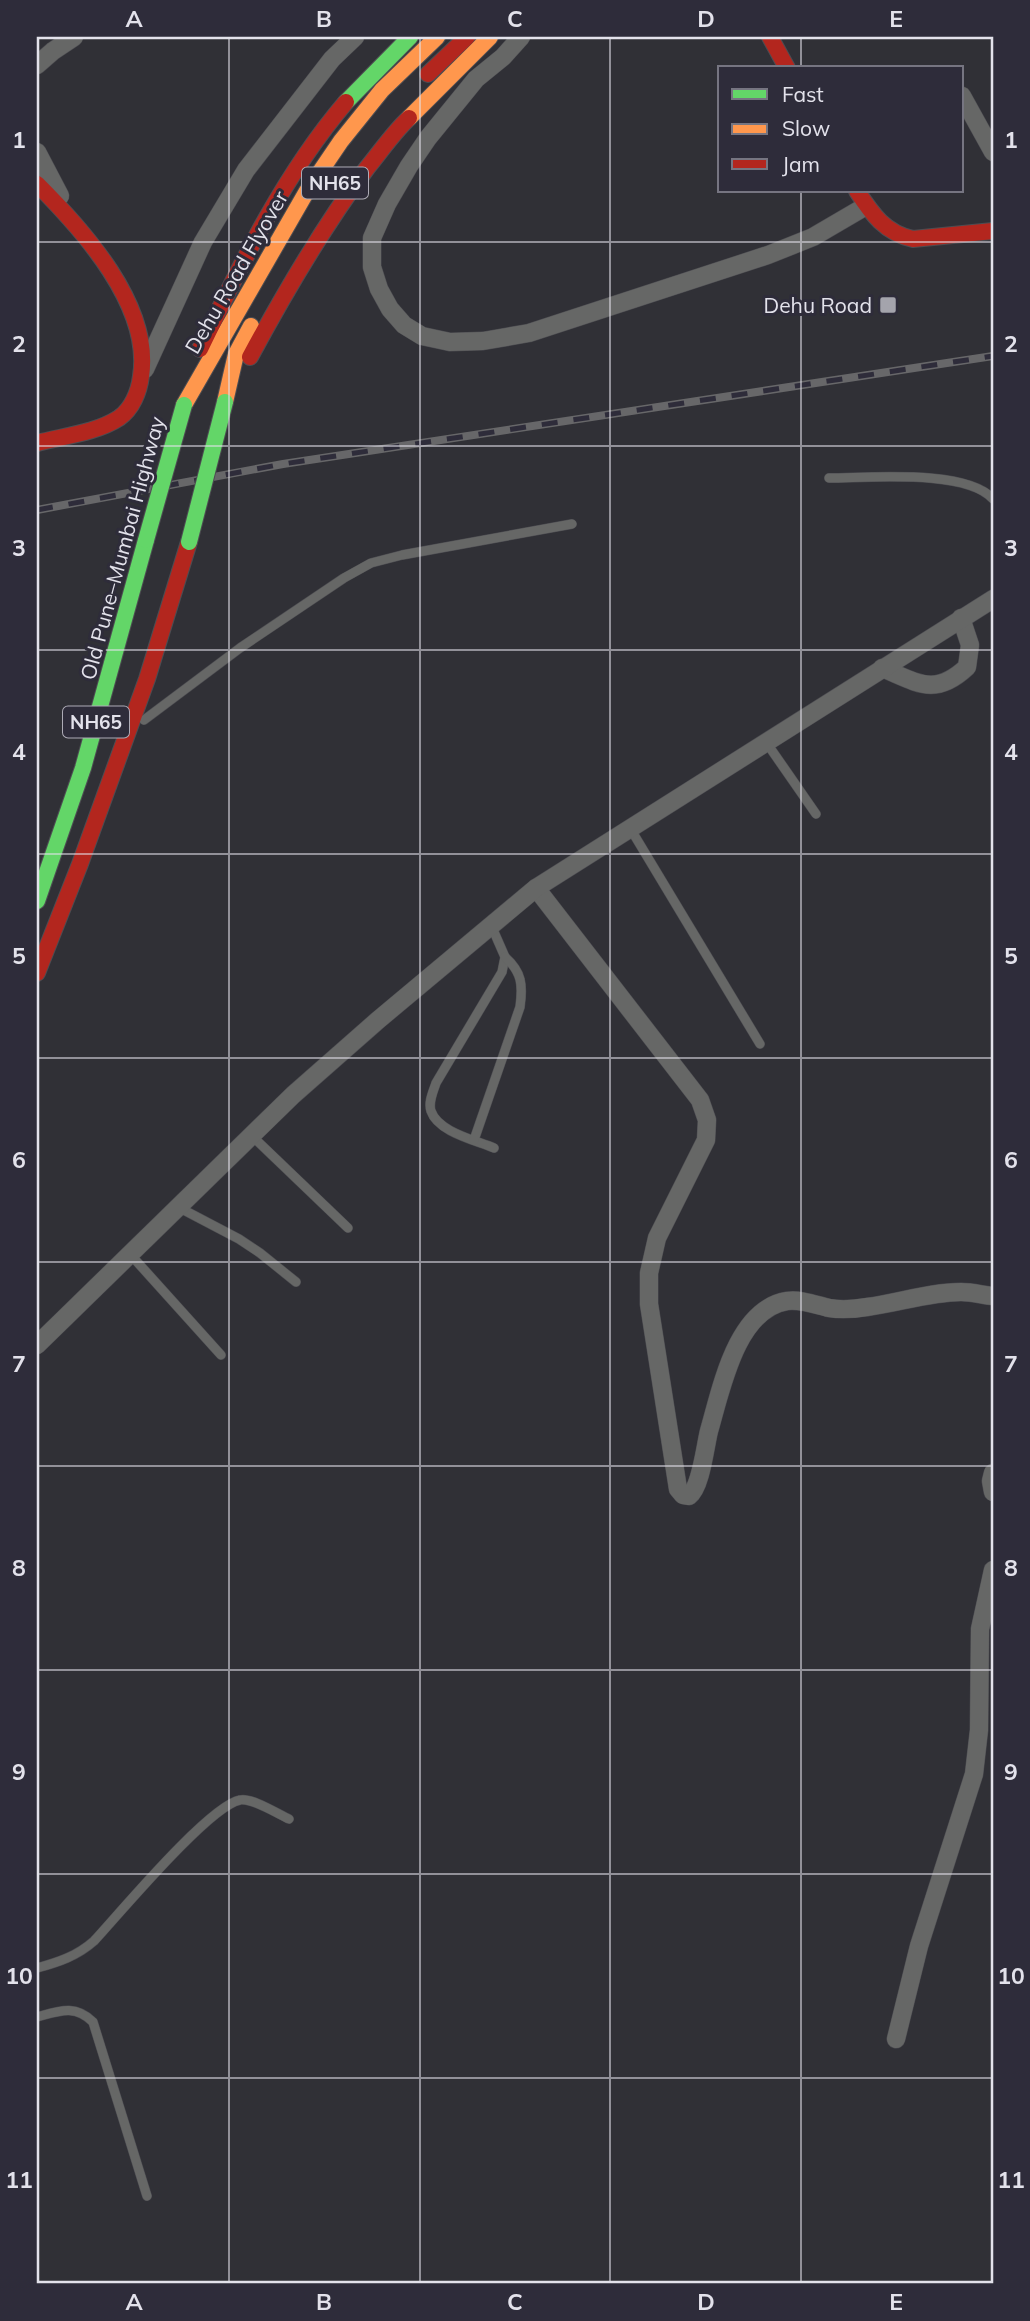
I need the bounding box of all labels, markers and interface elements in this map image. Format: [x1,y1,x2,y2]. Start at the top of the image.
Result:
text: A [125,4,143,33]
text: B [316,4,332,33]
text: C [507,4,523,33]
text: D [697,4,715,33]
text: E [889,4,903,33]
legend [718,66,964,192]
text: Fast [782,81,824,107]
text: Slow [782,115,830,141]
text: 1 [12,125,26,154]
text: 1 [1004,125,1018,154]
text: Jam [782,151,820,177]
road number: NH65 [302,168,368,198]
street label: Dehu Road Flyover [179,186,293,358]
place label: Dehu Road [764,292,872,318]
marker: Dehu Road [878,295,898,315]
text: 2 [12,329,26,358]
text: 2 [1004,329,1018,358]
street label: Old Pune–Mumbai Highway [74,414,170,682]
text: 3 [12,533,26,562]
text: 3 [1004,533,1018,562]
road number: NH65 [63,706,129,737]
text: 4 [12,737,26,766]
text: 4 [1004,737,1018,766]
text: 5 [12,941,26,970]
text: 5 [1004,941,1018,970]
text: 6 [12,1145,26,1174]
text: 6 [1004,1145,1018,1174]
text: 7 [12,1349,26,1378]
text: 7 [1004,1349,1018,1378]
text: 8 [12,1553,26,1582]
text: 8 [1004,1553,1018,1582]
text: 9 [12,1757,26,1786]
text: 9 [1004,1757,1018,1786]
text: 10 [5,1961,33,1990]
text: 10 [997,1961,1025,1990]
text: 11 [5,2165,33,2194]
text: 11 [997,2165,1025,2194]
text: A [125,2287,143,2316]
text: B [316,2287,332,2316]
text: C [507,2287,523,2316]
text: D [697,2287,715,2316]
text: E [889,2287,903,2316]

